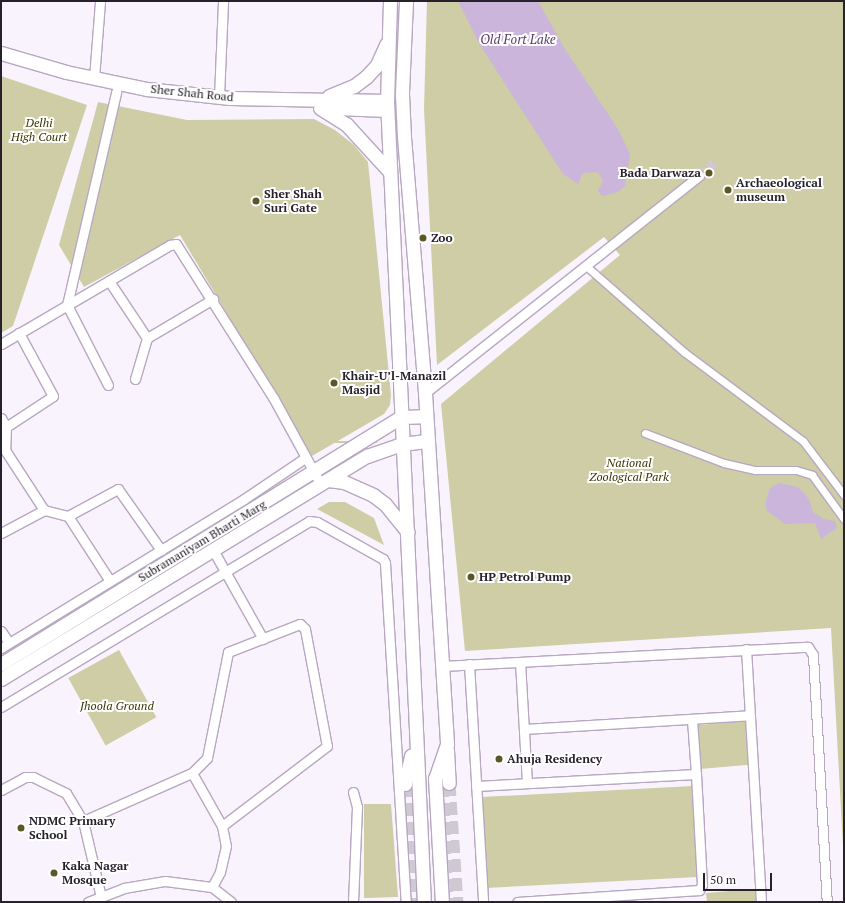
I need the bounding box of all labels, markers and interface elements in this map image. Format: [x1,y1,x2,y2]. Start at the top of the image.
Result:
water label: Old Fort Lake [480,31,556,47]
street label: Sher Shah Road [150,81,234,105]
park label: Delhi High Court [11,116,67,144]
place label: Bada Darwaza [620,166,701,180]
marker: Bada Darwaza [704,168,714,178]
place label: Archaeological museum [736,176,822,204]
marker: Archaeological museum [723,185,733,195]
place label: Sher Shah Suri Gate [264,187,322,215]
marker: Sher Shah Suri Gate [251,196,261,206]
place label: Zoo [431,231,453,245]
marker: Zoo [418,233,428,243]
place label: Khair-U’l-Manazil Masjid [342,369,446,397]
marker: Khair-U’l-Manazil Masjid [329,378,339,388]
park label: National Zoological Park [589,456,669,484]
street label: Subramaniyam Bharti Marg [135,497,269,585]
place label: HP Petrol Pump [479,570,571,584]
marker: HP Petrol Pump [466,572,476,582]
park label: Jhoola Ground [80,699,154,713]
place label: Ahuja Residency [507,752,602,766]
marker: Ahuja Residency [494,754,504,764]
place label: NDMC Primary School [29,814,115,842]
marker: NDMC Primary School [16,823,26,833]
place label: Kaka Nagar Mosque [62,859,129,887]
scale bar [705,865,774,891]
marker: Kaka Nagar Mosque [49,868,59,878]
text: 50 m [710,872,736,887]

